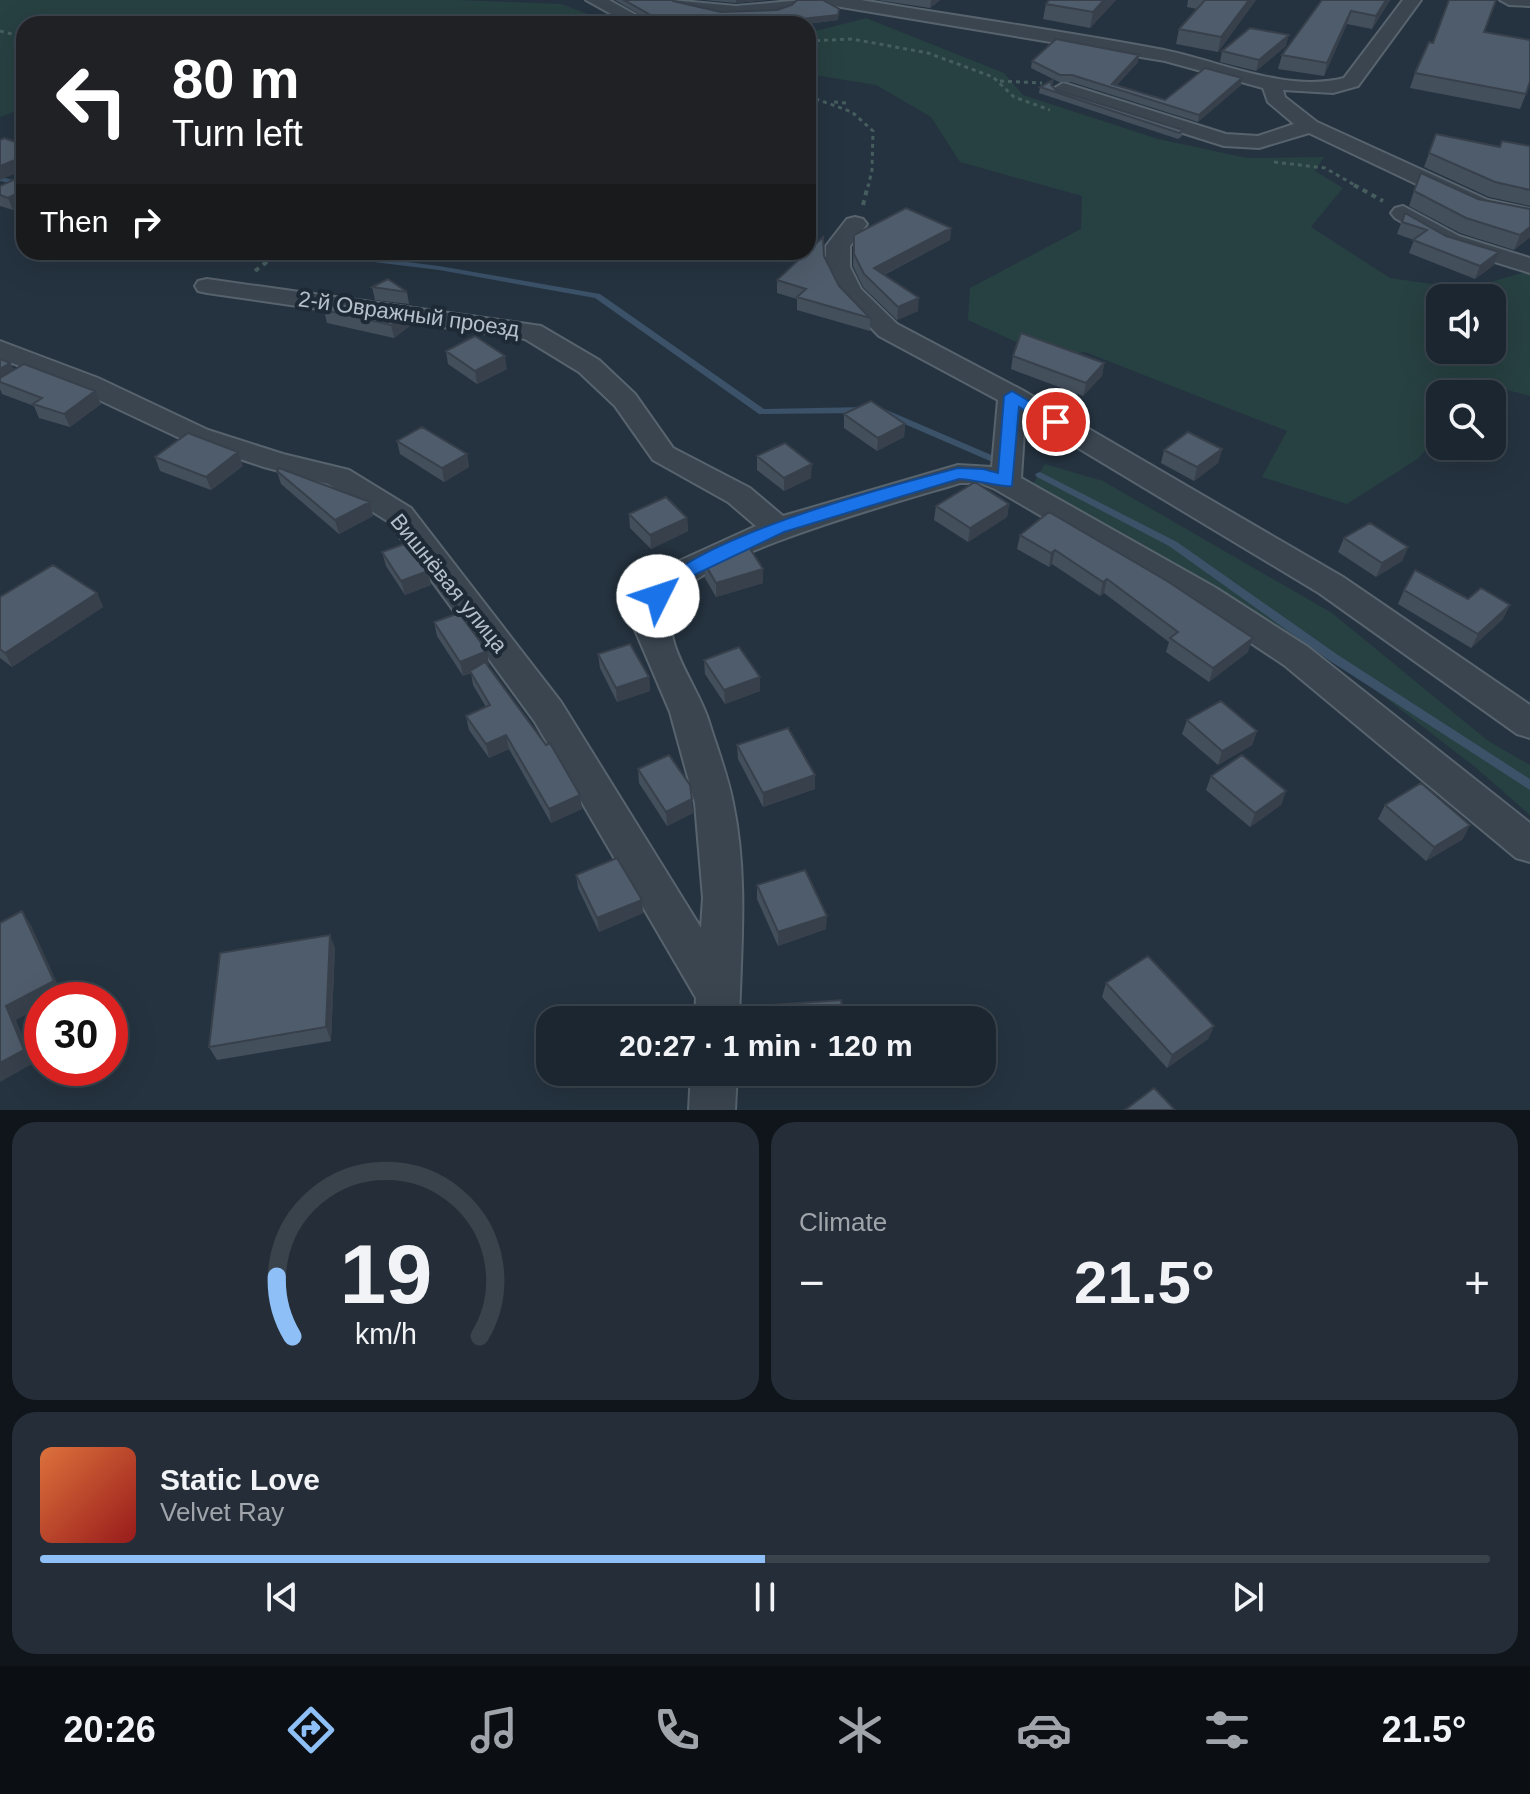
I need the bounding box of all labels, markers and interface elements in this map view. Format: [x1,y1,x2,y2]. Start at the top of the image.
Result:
text: 80 m [172,47,300,110]
icon: left [40,48,144,152]
text: Turn left [172,113,303,154]
icon: right [124,200,168,244]
text: Then [40,205,108,238]
map controls [1426,284,1506,460]
button: sound [1426,284,1506,364]
street label: 2-й Овражный проезд [297,286,521,342]
button: search [1426,380,1506,460]
pin [1022,388,1090,456]
icon: arrive [1034,400,1078,444]
street label: Вишнёвая улица [385,509,513,658]
position arrow [616,554,700,638]
speed limit sign: 30 [24,982,128,1086]
text: 20:27 · 1 min · 120 m [619,1029,913,1062]
text: Climate [799,1207,887,1237]
text: 19 [339,1228,432,1321]
text: 21.5° [1074,1249,1215,1316]
text: − [799,1258,825,1307]
text: + [1464,1258,1490,1307]
text: km/h [355,1318,416,1350]
text: Static Love [160,1463,320,1496]
text: Velvet Ray [160,1497,284,1527]
icon: previous [260,1575,304,1619]
icon: pause [743,1575,787,1619]
icon: next [1226,1575,1270,1619]
icon: directions [283,1702,339,1758]
icon: music [466,1702,522,1758]
icon: phone [649,1702,705,1758]
icon: climate [832,1702,888,1758]
icon: car [1016,1702,1072,1758]
icon: filters [1199,1702,1255,1758]
text: 20:26 [64,1709,156,1750]
text: 21.5° [1382,1709,1466,1750]

